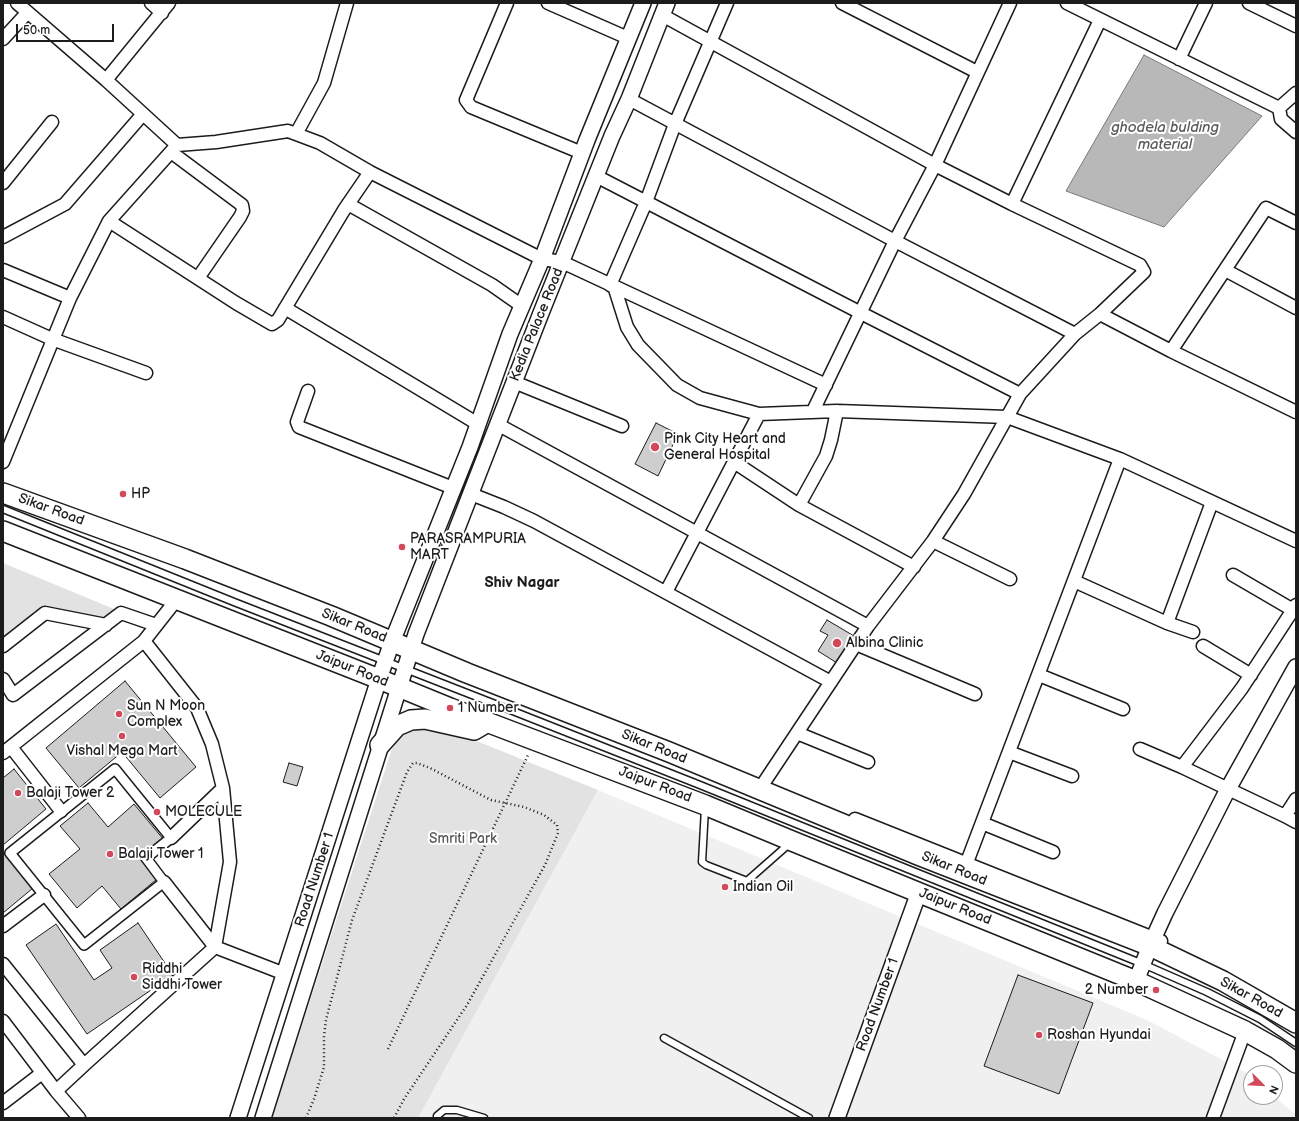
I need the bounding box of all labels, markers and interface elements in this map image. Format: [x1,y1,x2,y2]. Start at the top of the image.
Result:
scale bar [18,16,116,42]
text: 50 m [23,23,50,38]
water label: ghodela bulding material [1111,119,1219,154]
street label: Kedia Palace Road [507,266,567,384]
place label: Pink City Heart and General Hospital [664,431,786,464]
marker: Pink City Heart and General Hospital [649,441,661,453]
place label: HP [131,486,150,502]
marker: HP [118,489,128,499]
street label: Sikar Road [16,490,86,530]
place label: PARASRAMPURIA MART [410,531,526,564]
marker: PARASRAMPURIA MART [397,542,407,552]
district label: Shiv Nagar [484,574,560,592]
street label: Sikar Road [319,605,389,647]
place label: Albina Clinic [846,635,923,651]
marker: Albina Clinic [831,637,843,649]
street label: Jaipur Road [313,647,391,691]
place label: Sun N Moon Complex [127,698,205,730]
place label: 1 Number [458,700,518,716]
marker: 1 Number [445,703,455,713]
marker: Sun N Moon Complex [114,709,124,719]
street label: Sikar Road [619,726,689,768]
marker: Vishal Mega Mart [117,731,127,741]
place label: Vishal Mega Mart [66,743,178,759]
street label: Jaipur Road [616,763,694,807]
place label: Balaji Tower 2 [26,785,114,801]
marker: Balaji Tower 2 [13,788,23,798]
place label: MOLECULE [165,804,242,820]
marker: MOLECULE [152,807,162,817]
street label: Road Number 1 [292,831,338,929]
park label: Smriti Park [429,831,497,847]
place label: Balaji Tower 1 [118,846,204,862]
street label: Sikar Road [919,848,989,890]
marker: Balaji Tower 1 [105,849,115,859]
place label: Indian Oil [733,879,793,895]
marker: Indian Oil [720,882,730,892]
street label: Jaipur Road [916,885,994,929]
street label: Road Number 1 [853,956,903,1054]
place label: Riddhi Siddhi Tower [142,961,222,994]
marker: Riddhi Siddhi Tower [129,972,139,982]
street label: Sikar Road [1217,974,1285,1022]
place label: 2 Number [1085,982,1148,998]
marker: 2 Number [1151,985,1161,995]
place label: Roshan Hyundai [1047,1027,1151,1043]
marker: Roshan Hyundai [1034,1030,1044,1040]
north arrow [1243,1065,1283,1105]
text: N [1266,1083,1281,1096]

